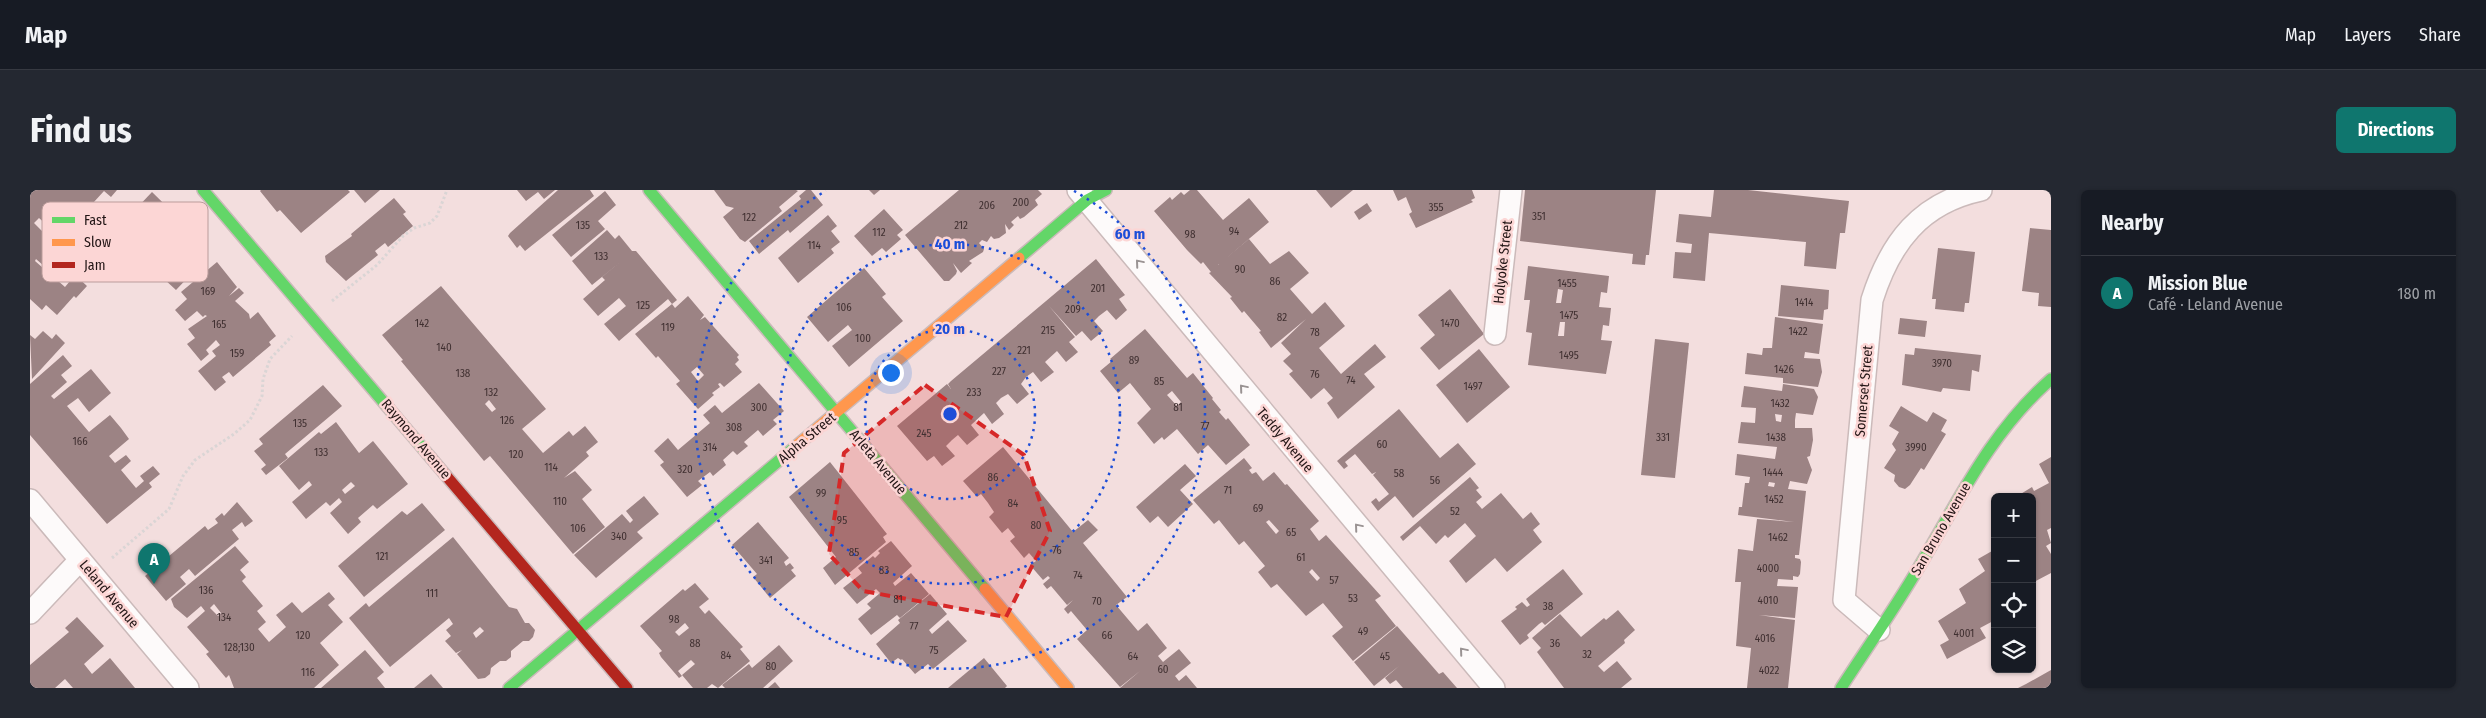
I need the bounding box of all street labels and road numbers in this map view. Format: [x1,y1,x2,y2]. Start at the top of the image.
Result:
street label: Holyoke Street [1490,219,1516,305]
street label: Somerset Street [1852,344,1877,438]
street label: Raymond Avenue [378,396,454,482]
street label: Teddy Avenue [1253,404,1317,476]
street label: Alpha Street [775,409,840,467]
street label: Arleta Avenue [846,426,910,498]
street label: San Bruno Avenue [1908,479,1975,578]
street label: Leland Avenue [76,557,142,632]

